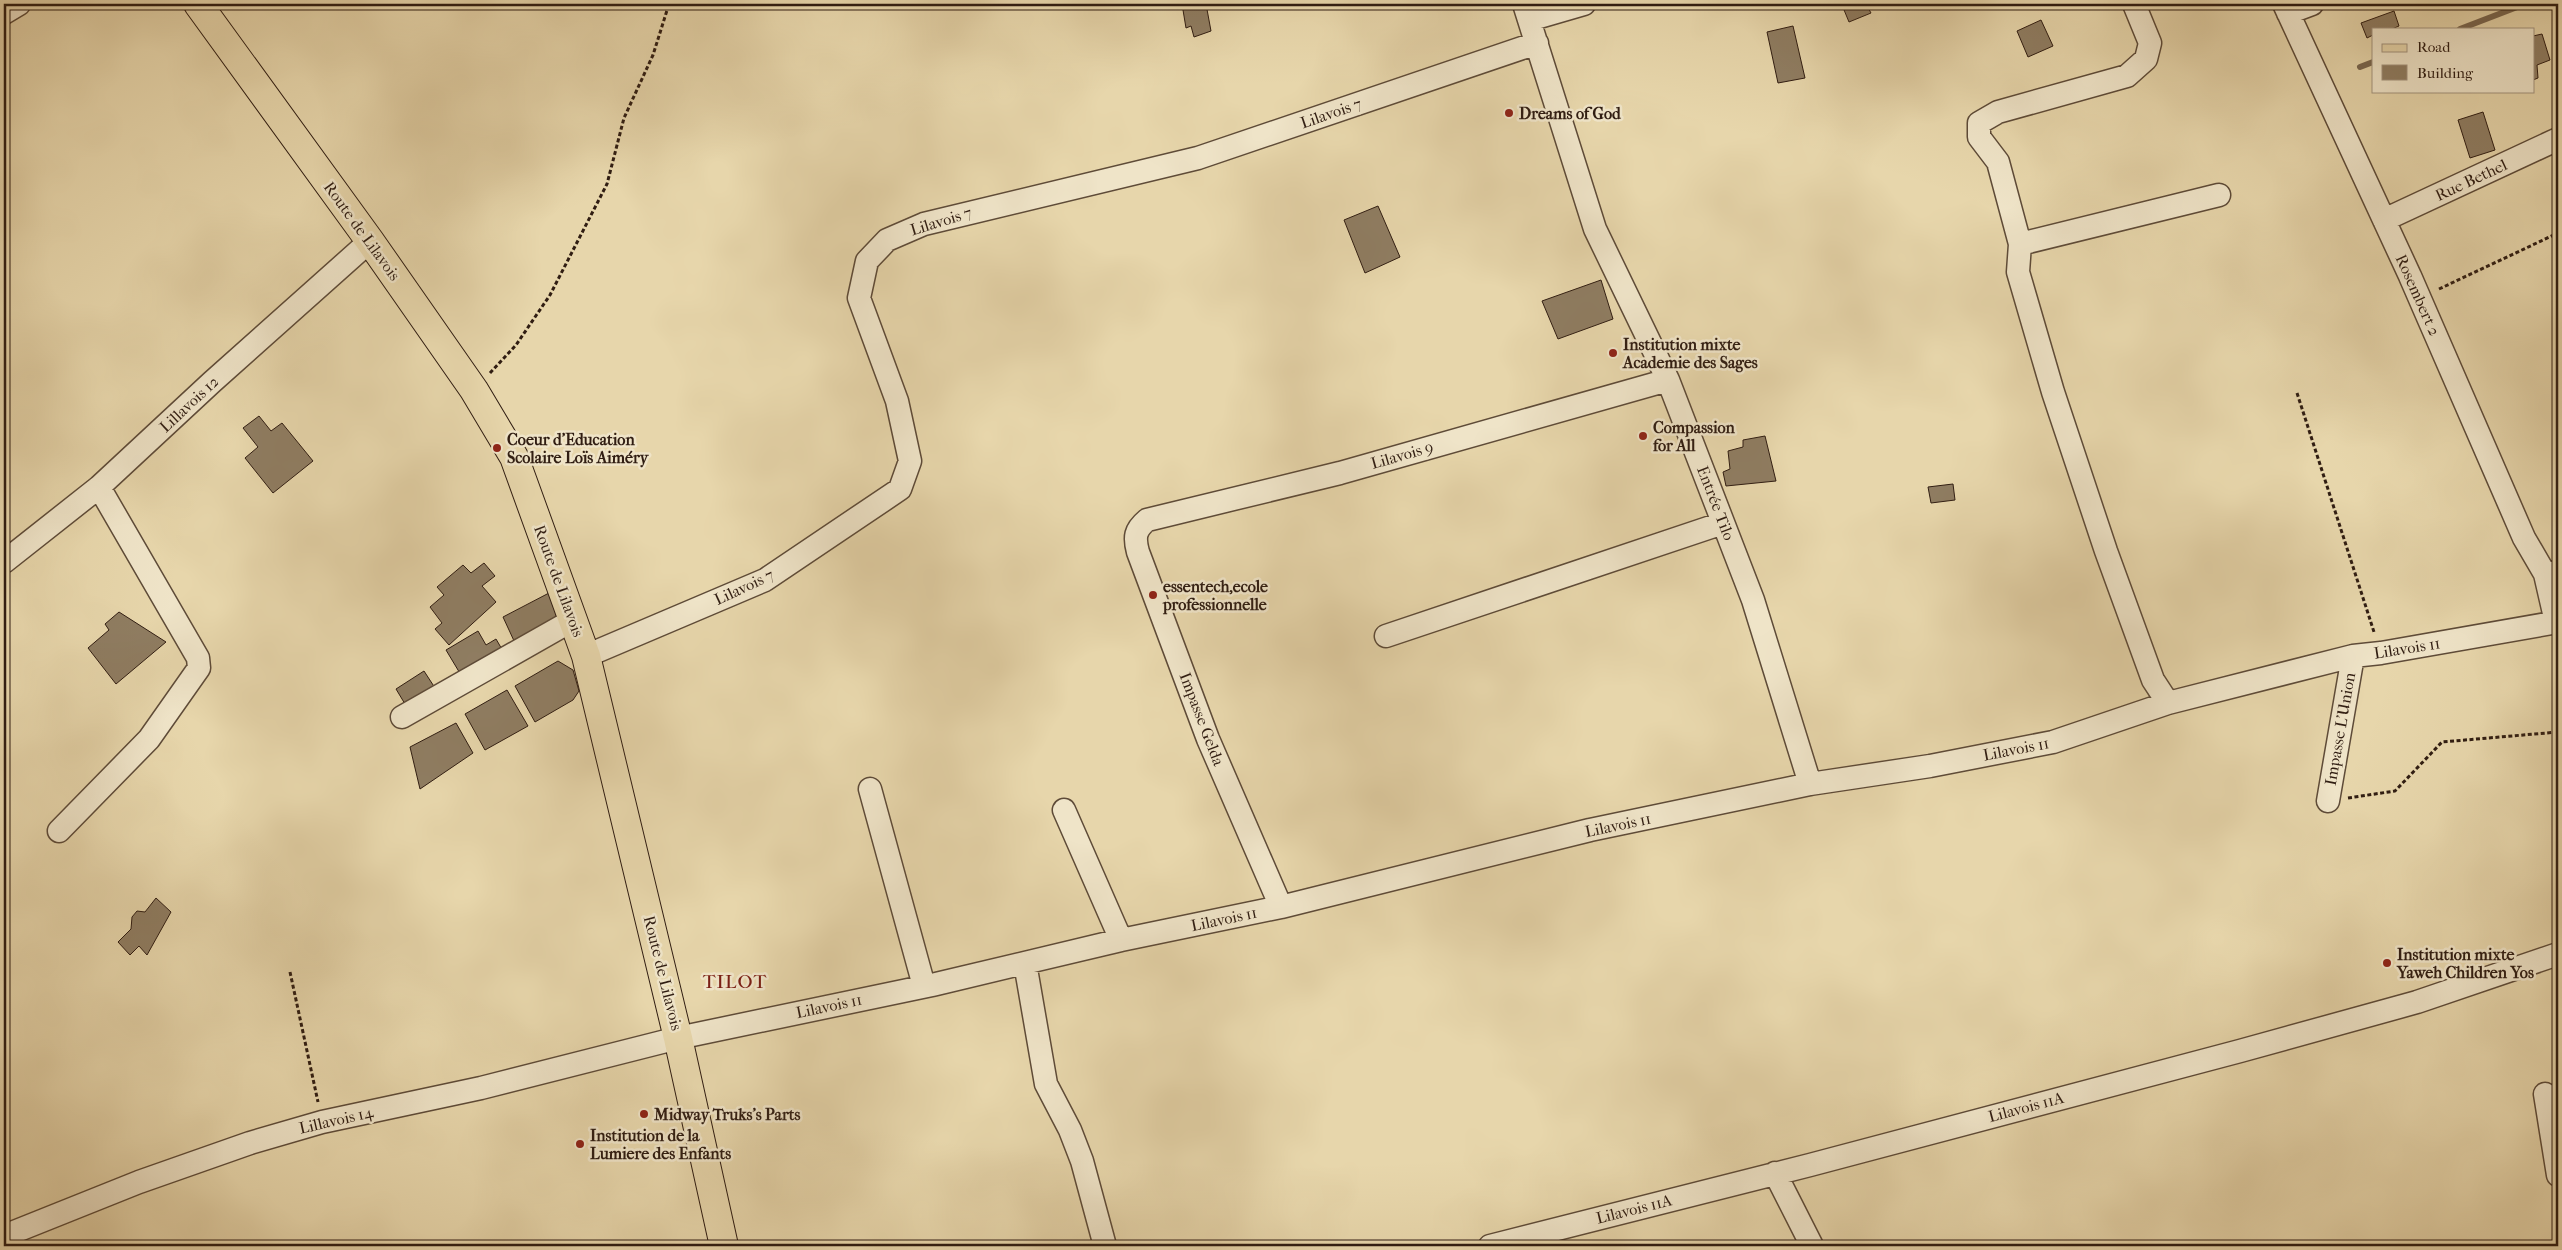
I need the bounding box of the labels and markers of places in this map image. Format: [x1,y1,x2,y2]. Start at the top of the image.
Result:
place label: Dreams of God [1519,104,1622,123]
marker: Dreams of God [1503,107,1515,119]
place label: Institution mixte Academie des Sages [1622,335,1758,373]
marker: Institution mixte Academie des Sages [1607,347,1619,359]
place label: Compassion for All [1652,418,1736,455]
place label: Coeur d'Education Scolaire Loïs Aiméry [507,430,650,468]
marker: Compassion for All [1637,430,1649,442]
marker: Coeur d'Education Scolaire Loïs Aiméry [491,442,503,454]
place label: essentech,ecole professionnelle [1162,577,1268,615]
marker: essentech,ecole professionnelle [1147,589,1159,601]
place label: Institution mixte Yaweh Children Yos [2396,945,2534,982]
marker: Institution mixte Yaweh Children Yos [2381,957,2393,969]
place label: Midway Truks's Parts [653,1105,801,1125]
marker: Midway Truks's Parts [638,1108,650,1120]
place label: Institution de la Lumiere des Enfants [590,1126,731,1163]
marker: Institution de la Lumiere des Enfants [574,1138,586,1150]

